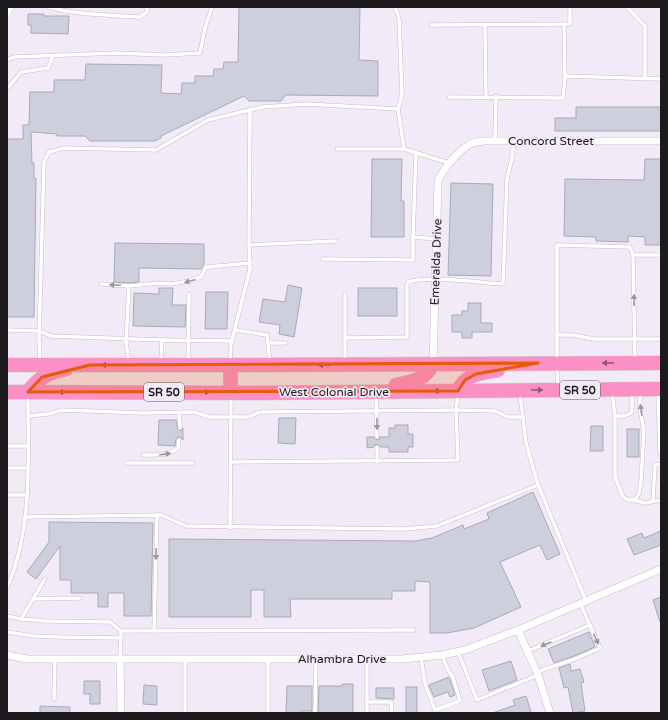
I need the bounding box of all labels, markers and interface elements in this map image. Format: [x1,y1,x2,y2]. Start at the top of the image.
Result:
street label: Concord Street [508,134,594,148]
street label: Emeralda Drive [427,218,445,306]
one-way arrow [183,278,196,284]
one-way arrow [109,281,121,288]
one-way arrow [631,293,637,306]
one-way arrow [601,360,614,366]
one-way arrow [100,362,113,368]
one-way arrow [317,362,330,368]
road number: SR 50 [560,381,600,399]
road number: SR 50 [144,383,184,401]
street label: West Colonial Drive [279,385,389,399]
one-way arrow [531,387,543,394]
one-way arrow [429,388,442,394]
one-way arrow [54,389,67,395]
one-way arrow [198,389,211,395]
one-way arrow [638,404,644,416]
one-way arrow [374,418,380,431]
one-way arrow [159,450,172,456]
one-way arrow [153,548,159,561]
one-way arrow [593,633,599,645]
one-way arrow [541,641,552,647]
street label: Alhambra Drive [298,652,386,666]

